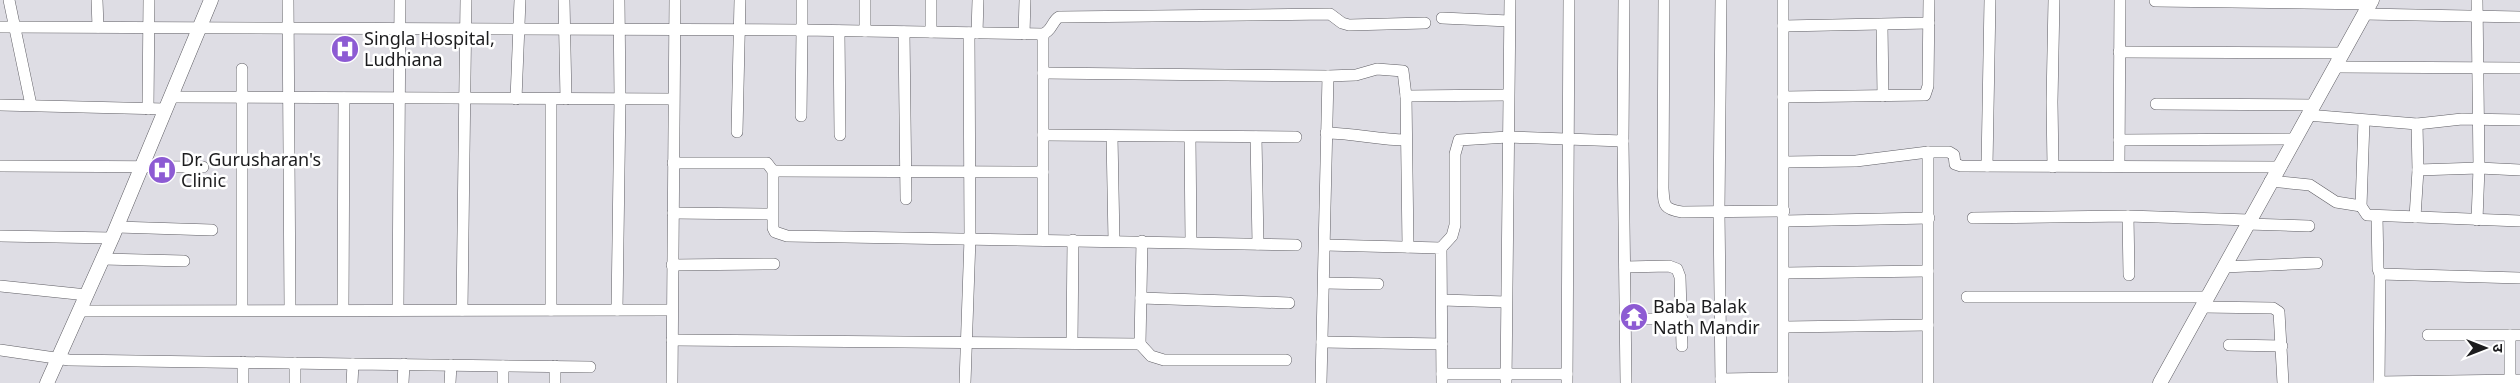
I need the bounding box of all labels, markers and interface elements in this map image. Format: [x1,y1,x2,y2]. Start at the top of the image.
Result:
place label: Singla Hospital, Ludhiana [364,26,495,71]
hospital icon: Singla Hospital, Ludhiana [330,34,360,64]
place label: Dr. Gurusharan's Clinic [181,147,321,192]
hospital icon: Dr. Gurusharan's Clinic [147,155,177,185]
place label: Baba Balak Nath Mandir [1653,294,1760,339]
temple icon: Baba Balak Nath Mandir [1619,302,1649,332]
north arrow [2460,323,2510,373]
text: उ [2489,344,2508,353]

